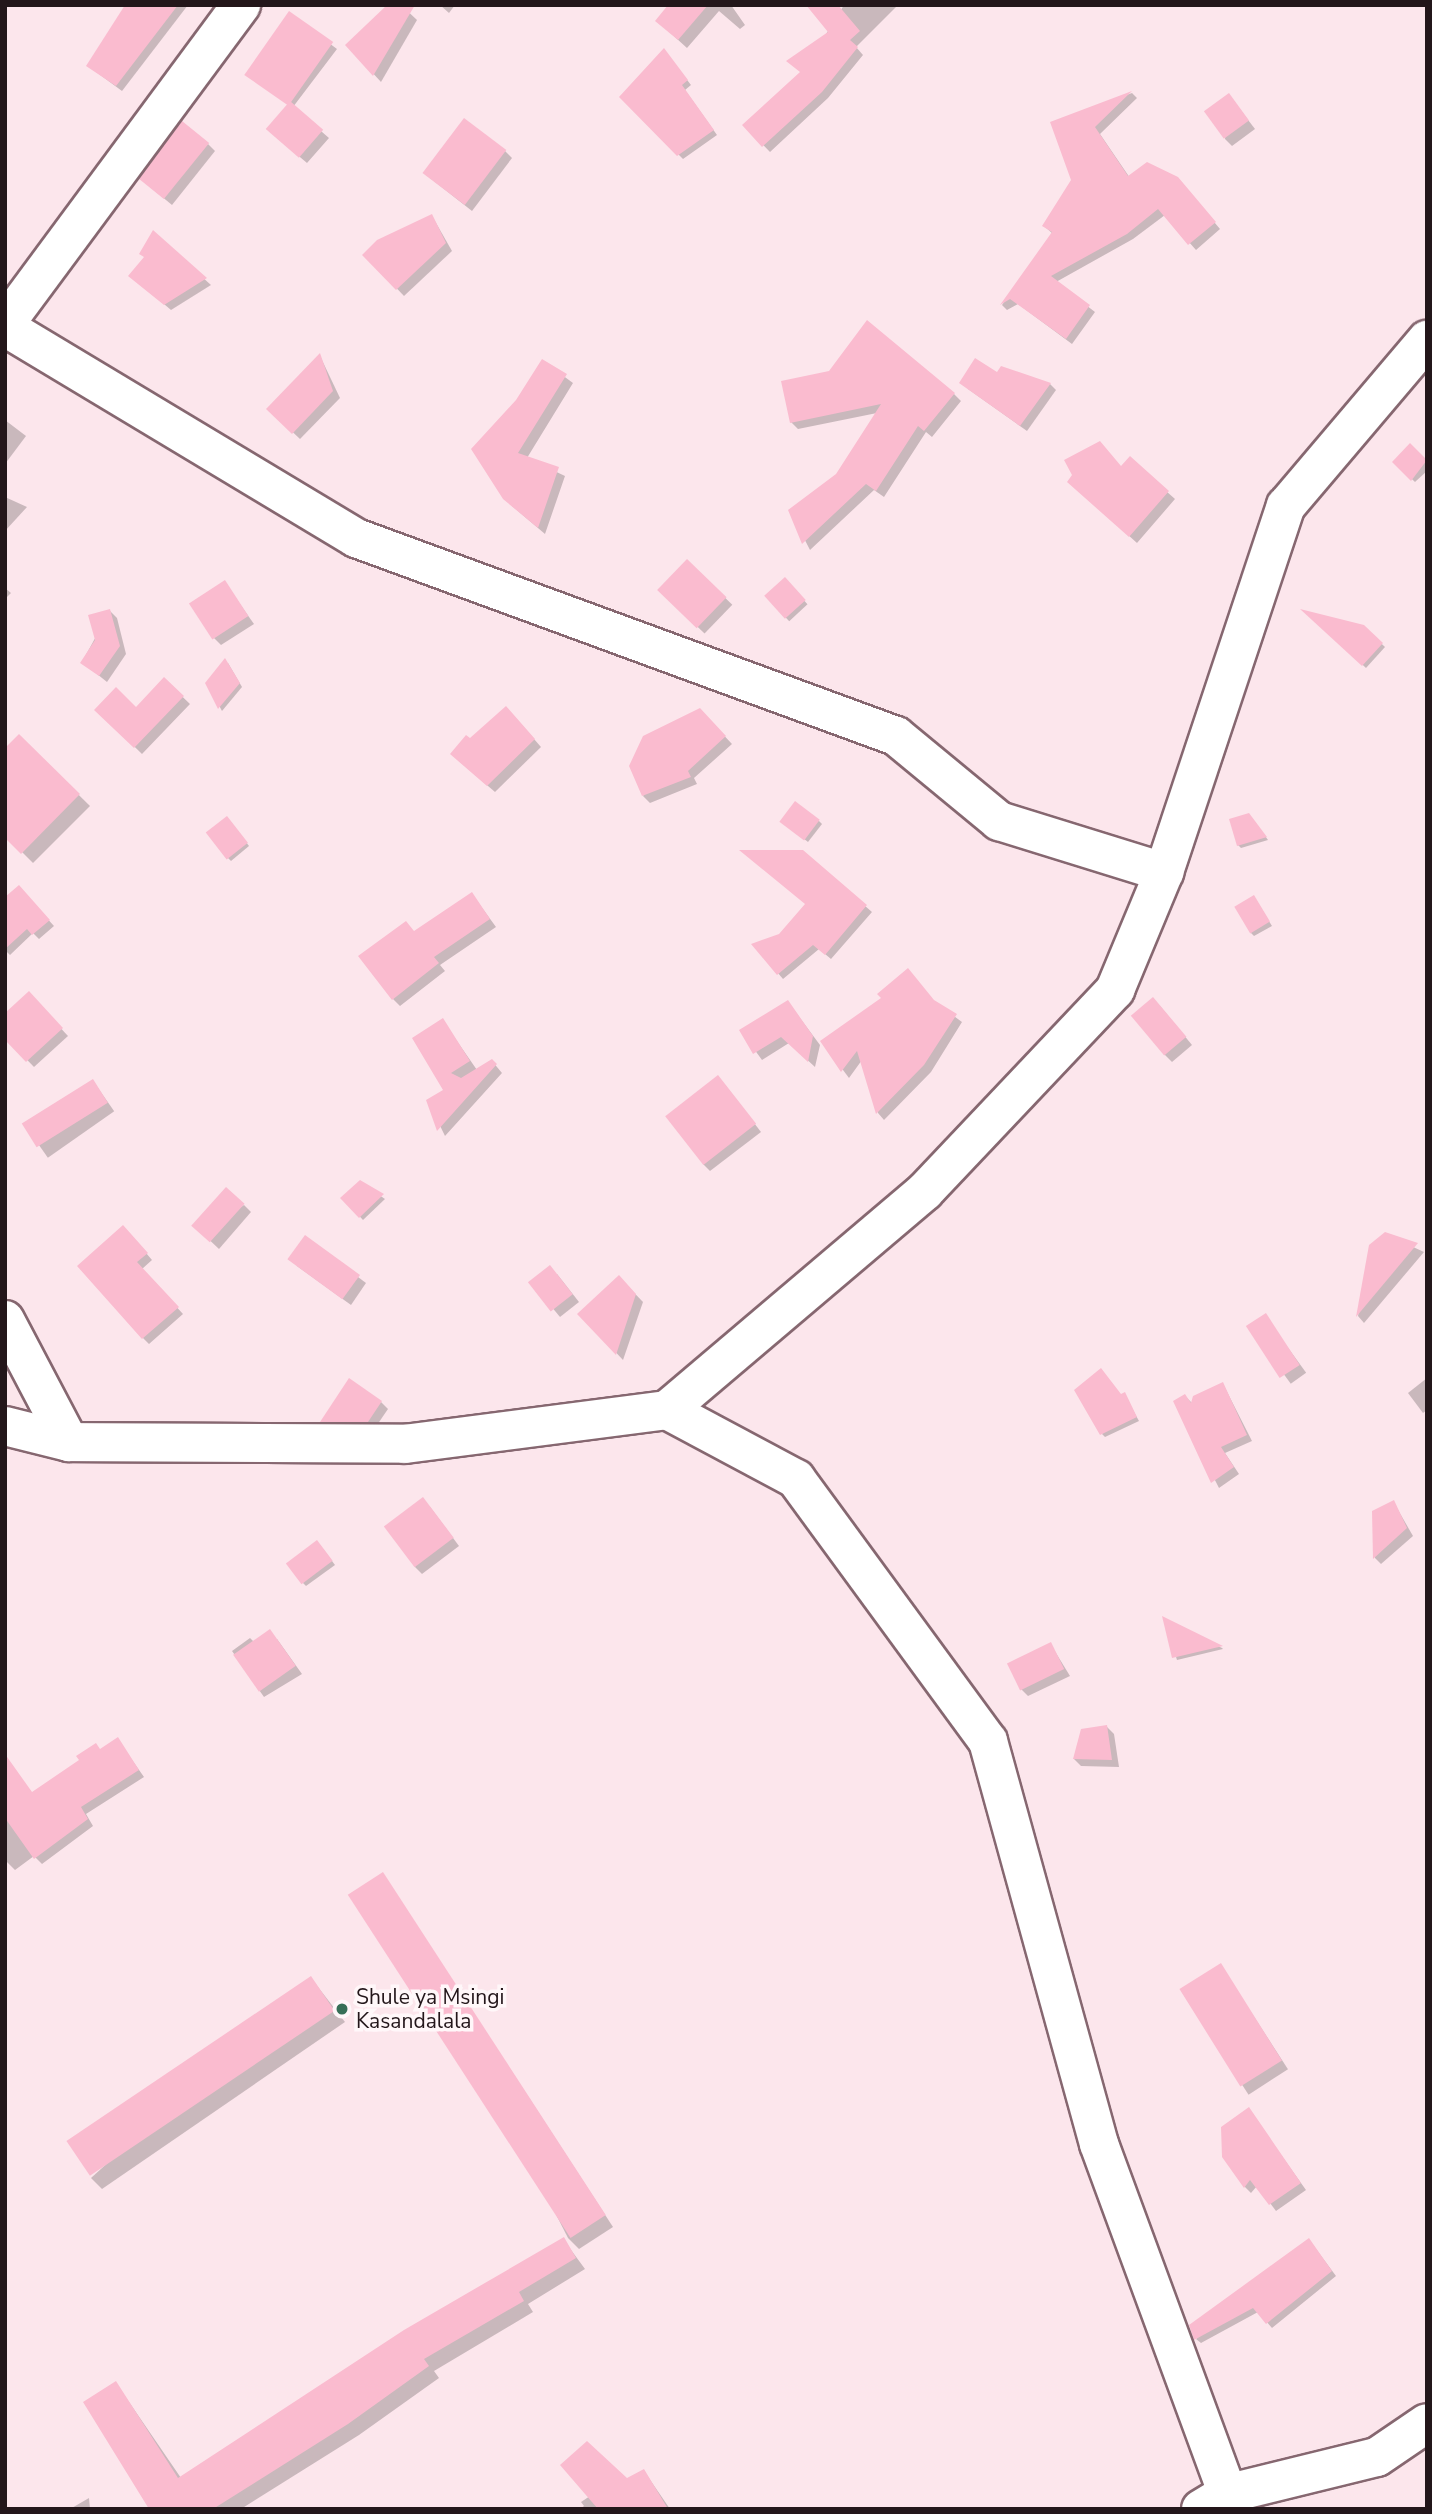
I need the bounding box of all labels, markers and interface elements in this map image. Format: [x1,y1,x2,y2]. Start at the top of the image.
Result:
place label: Shule ya Msingi Kasandalala [356,1984,504,2034]
marker: Shule ya Msingi Kasandalala [334,2001,350,2017]

